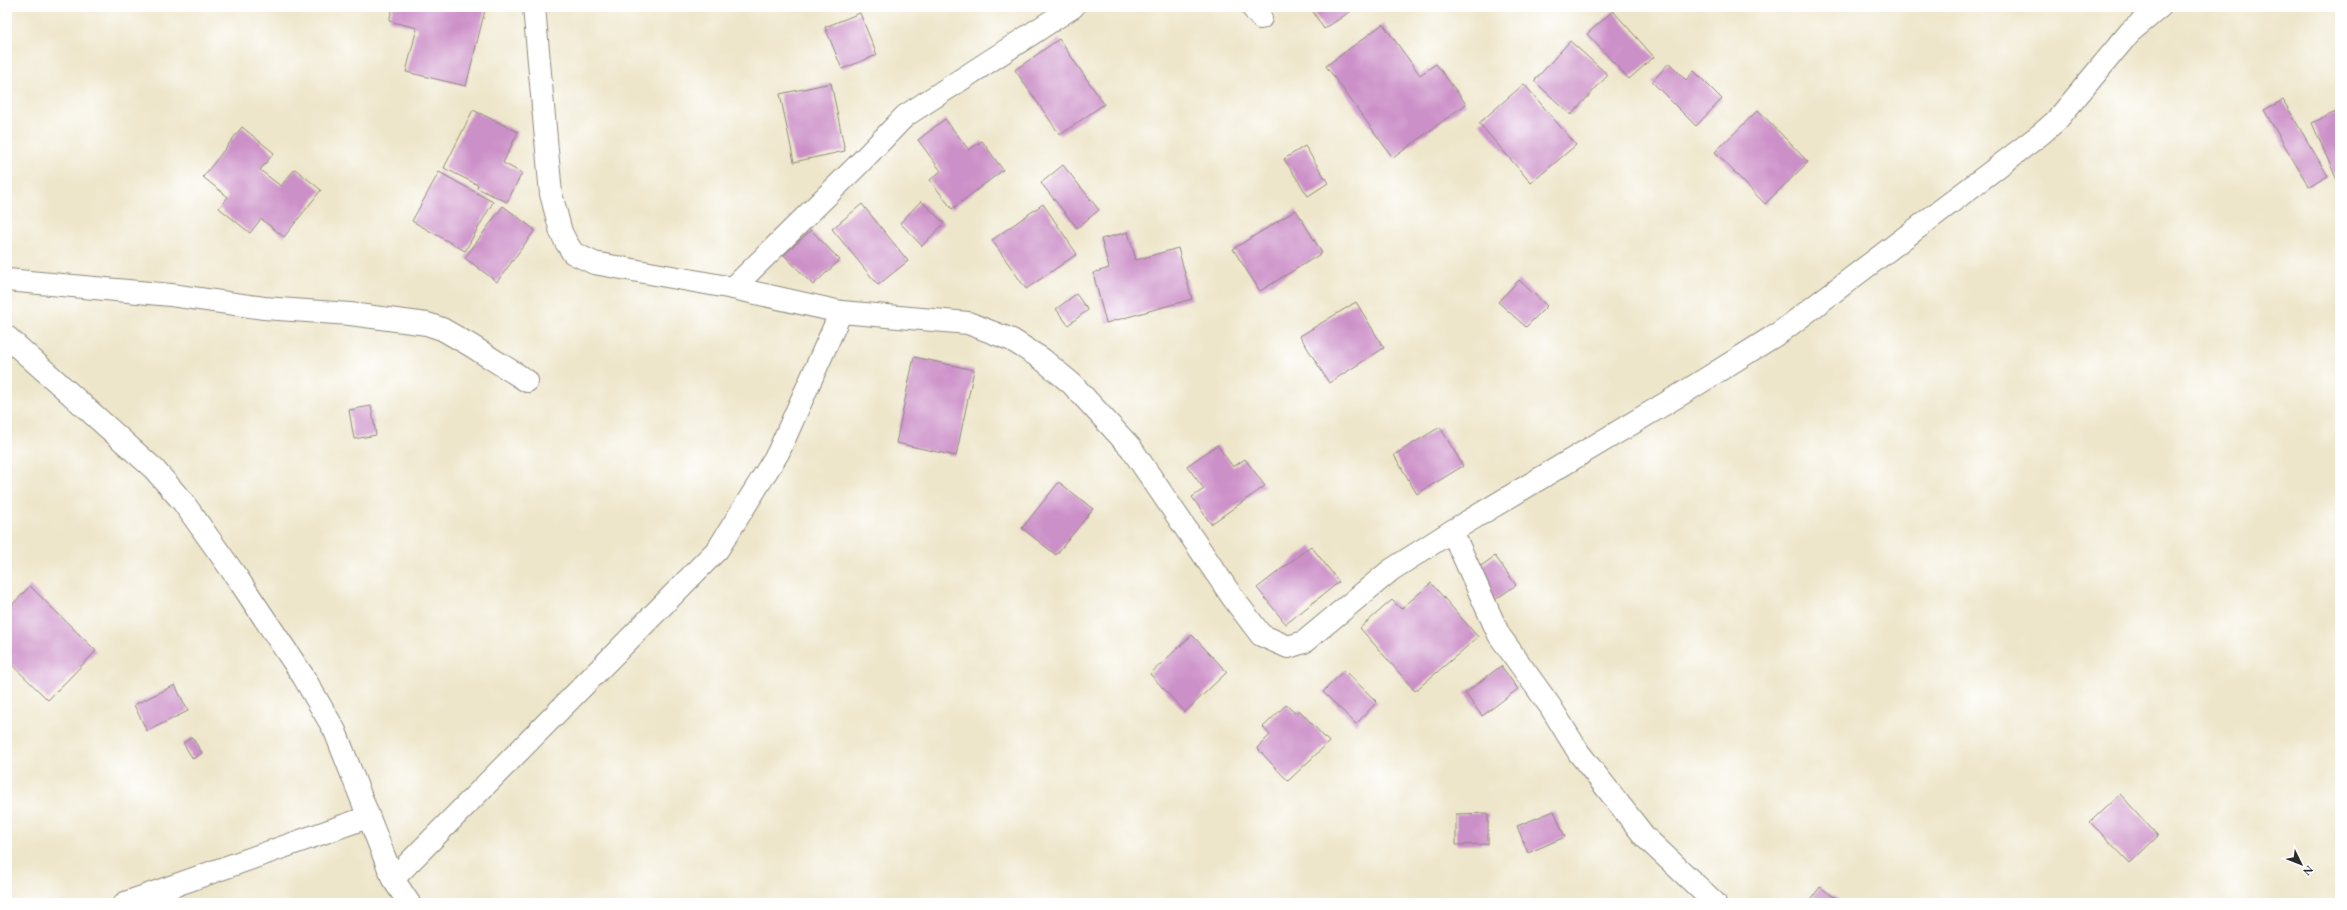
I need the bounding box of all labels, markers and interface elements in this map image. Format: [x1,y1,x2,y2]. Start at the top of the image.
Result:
north arrow [2281,844,2321,884]
text: N [2300,863,2316,879]

